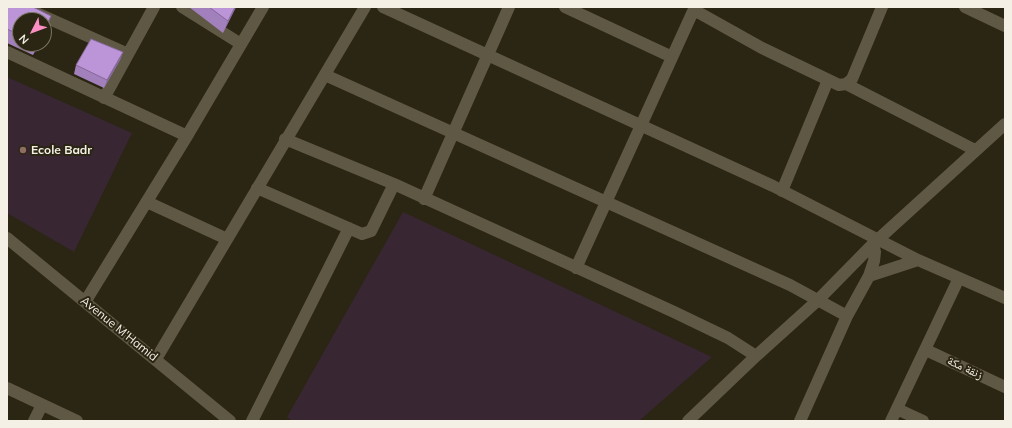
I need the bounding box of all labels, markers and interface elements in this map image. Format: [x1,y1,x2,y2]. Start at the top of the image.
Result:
north arrow [12,12,52,52]
text: N [16,32,32,47]
place label: Ecole Badr [31,143,92,157]
marker: Ecole Badr [18,145,28,155]
street label: Avenue M'Hamid [78,294,160,364]
street label: زنقة مكة [945,354,985,382]

